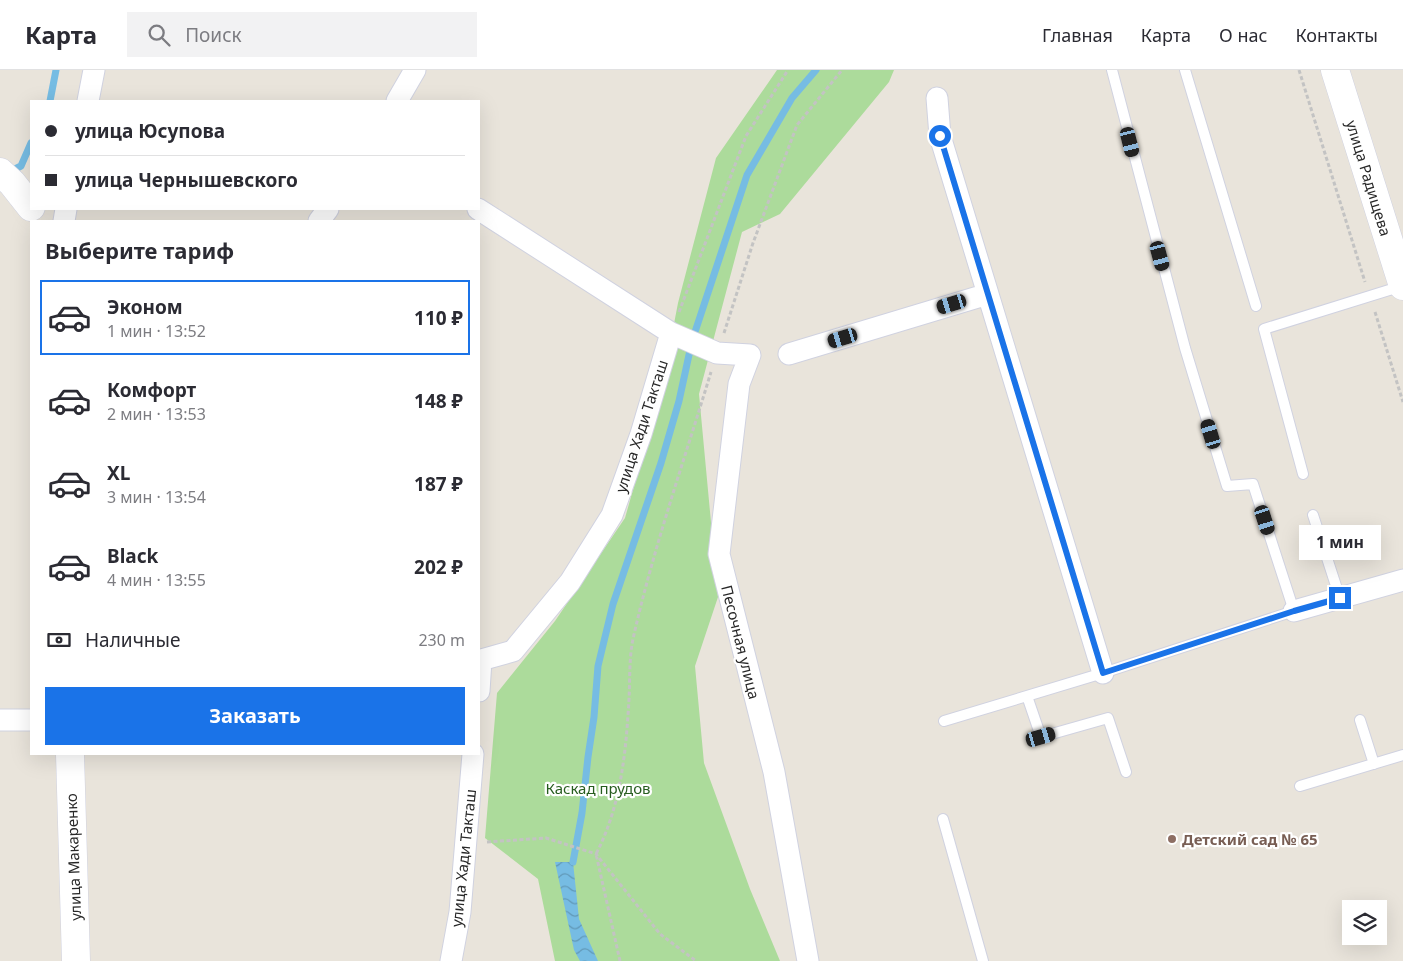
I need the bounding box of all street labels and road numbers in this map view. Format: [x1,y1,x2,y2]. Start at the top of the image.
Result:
street label: улица Радищева [1342,118,1396,238]
street label: улица Хади Такташ [610,357,672,495]
street label: Песочная улица [717,583,765,701]
street label: улица Хади Такташ [446,788,480,928]
street label: улица Макаренко [61,793,85,921]

